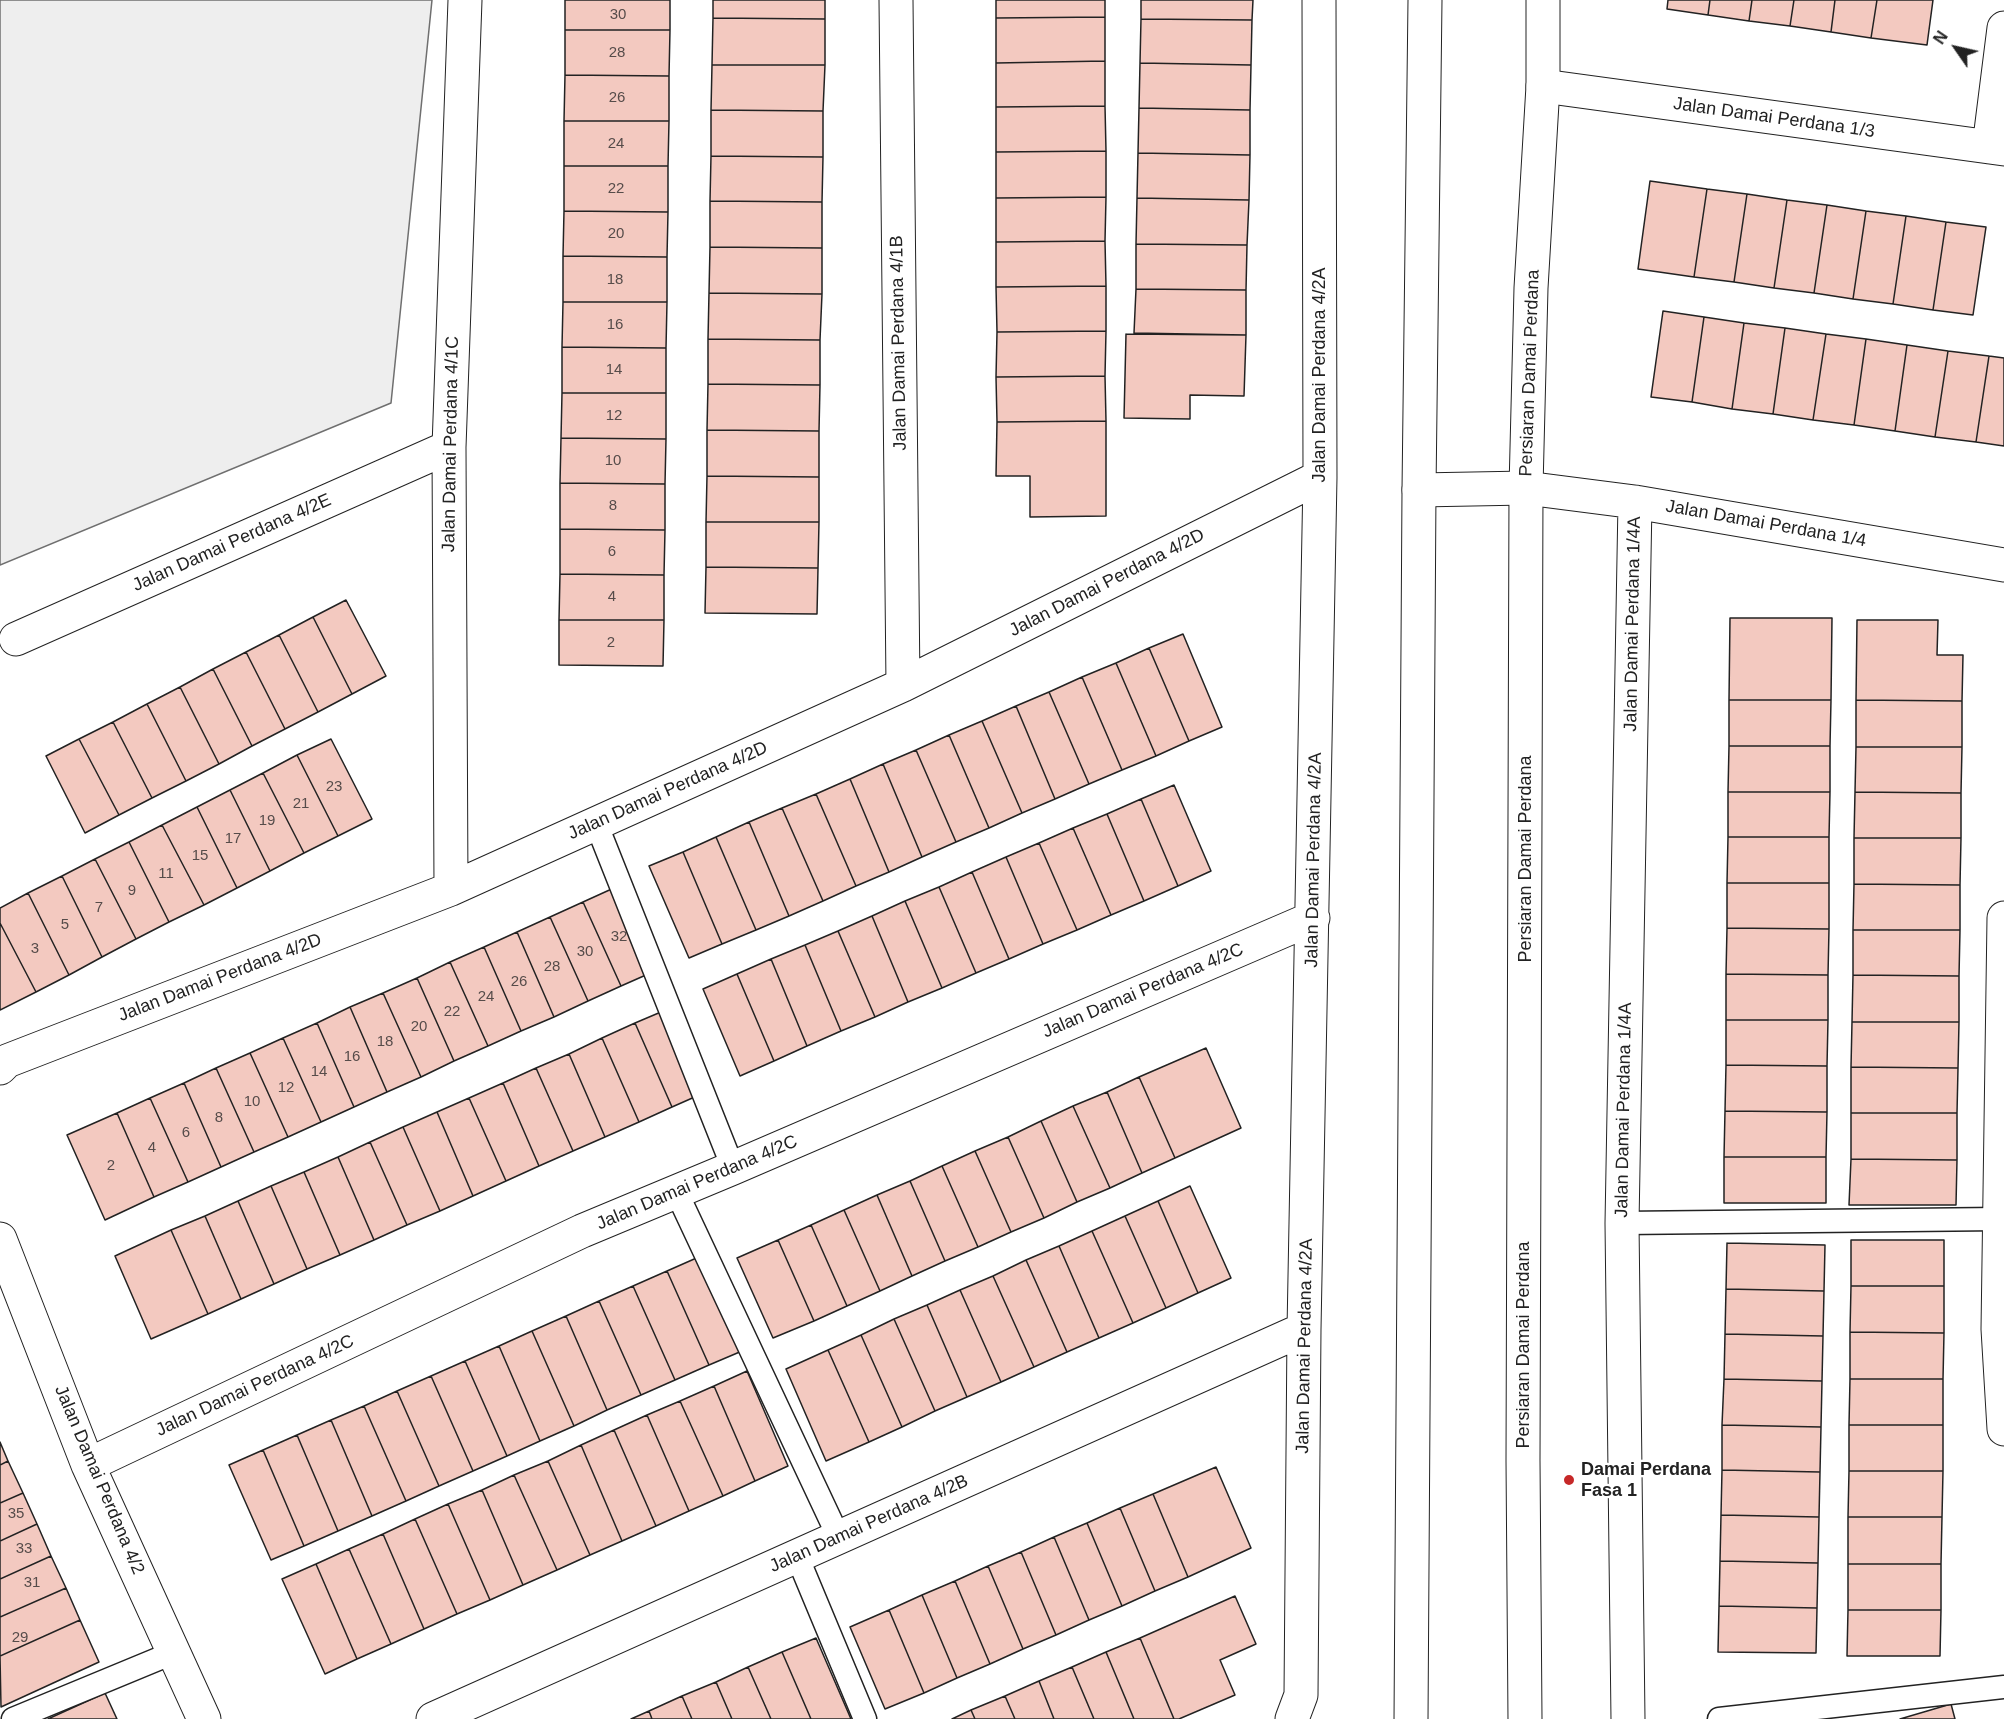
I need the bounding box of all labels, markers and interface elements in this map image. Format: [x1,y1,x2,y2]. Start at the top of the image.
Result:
house number: 30 [610,6,626,24]
north arrow [1926,18,1986,78]
text: N [1930,28,1951,47]
house number: 28 [609,44,625,62]
house number: 26 [609,89,625,107]
street label: Jalan Damai Perdana 1/3 [1672,93,1876,143]
house number: 24 [608,135,624,153]
house number: 22 [608,180,624,198]
house number: 20 [608,225,624,243]
street label: Jalan Damai Perdana 4/1B [886,235,912,451]
street label: Jalan Damai Perdana 4/2A [1309,267,1331,483]
street label: Persiaran Damai Perdana [1516,269,1544,477]
house number: 18 [607,271,623,289]
house number: 16 [607,316,623,334]
street label: Jalan Damai Perdana 4/1C [438,336,464,552]
house number: 14 [606,361,622,379]
house number: 12 [606,407,622,425]
house number: 10 [605,452,621,470]
street label: Jalan Damai Perdana 4/2E [129,489,335,597]
street label: Jalan Damai Perdana 1/4 [1664,496,1868,552]
house number: 8 [609,497,617,515]
street label: Jalan Damai Perdana 1/4A [1620,516,1646,732]
street label: Jalan Damai Perdana 4/2D [1006,524,1208,642]
house number: 6 [608,543,616,561]
house number: 4 [608,588,616,606]
house number: 2 [607,634,615,652]
street label: Jalan Damai Perdana 4/2D [565,737,771,845]
street label: Jalan Damai Perdana 4/2A [1301,752,1327,968]
street label: Persiaran Damai Perdana [1515,755,1537,963]
house number: 23 [326,778,342,796]
house number: 21 [293,795,309,813]
house number: 19 [259,812,275,830]
house number: 17 [225,830,241,848]
house number: 15 [192,847,208,865]
house number: 11 [158,865,174,883]
house number: 9 [128,882,136,900]
house number: 7 [95,899,103,917]
house number: 5 [61,916,69,934]
house number: 32 [611,928,627,946]
street label: Jalan Damai Perdana 4/2D [115,929,325,1027]
street label: Jalan Damai Perdana 4/2C [1039,939,1247,1043]
house number: 3 [31,940,39,958]
house number: 30 [577,943,593,961]
house number: 28 [544,958,560,976]
house number: 26 [511,973,527,991]
house number: 24 [478,988,494,1006]
street label: Jalan Damai Perdana 1/4A [1611,1002,1637,1218]
house number: 22 [444,1003,460,1021]
house number: 20 [411,1018,427,1036]
house number: 18 [377,1033,393,1051]
house number: 16 [344,1048,360,1066]
house number: 14 [311,1063,327,1081]
house number: 12 [278,1079,294,1097]
house number: 10 [244,1093,260,1111]
house number: 8 [215,1109,223,1127]
house number: 6 [182,1124,190,1142]
street label: Jalan Damai Perdana 4/2C [593,1131,801,1235]
house number: 4 [148,1139,156,1157]
house number: 2 [107,1157,115,1175]
street label: Jalan Damai Perdana 4/2A [1292,1238,1318,1454]
street label: Persiaran Damai Perdana [1513,1241,1535,1449]
street label: Jalan Damai Perdana 4/2C [152,1331,358,1441]
street label: Jalan Damai Perdana 4/2 [49,1382,149,1578]
place label: Damai Perdana Fasa 1 [1581,1459,1711,1502]
street label: Jalan Damai Perdana 4/2B [766,1470,972,1578]
marker: Damai Perdana Fasa 1 [1562,1473,1576,1487]
house number: 35 [8,1505,24,1523]
house number: 33 [16,1540,32,1558]
house number: 31 [24,1574,40,1592]
house number: 29 [12,1629,28,1647]

